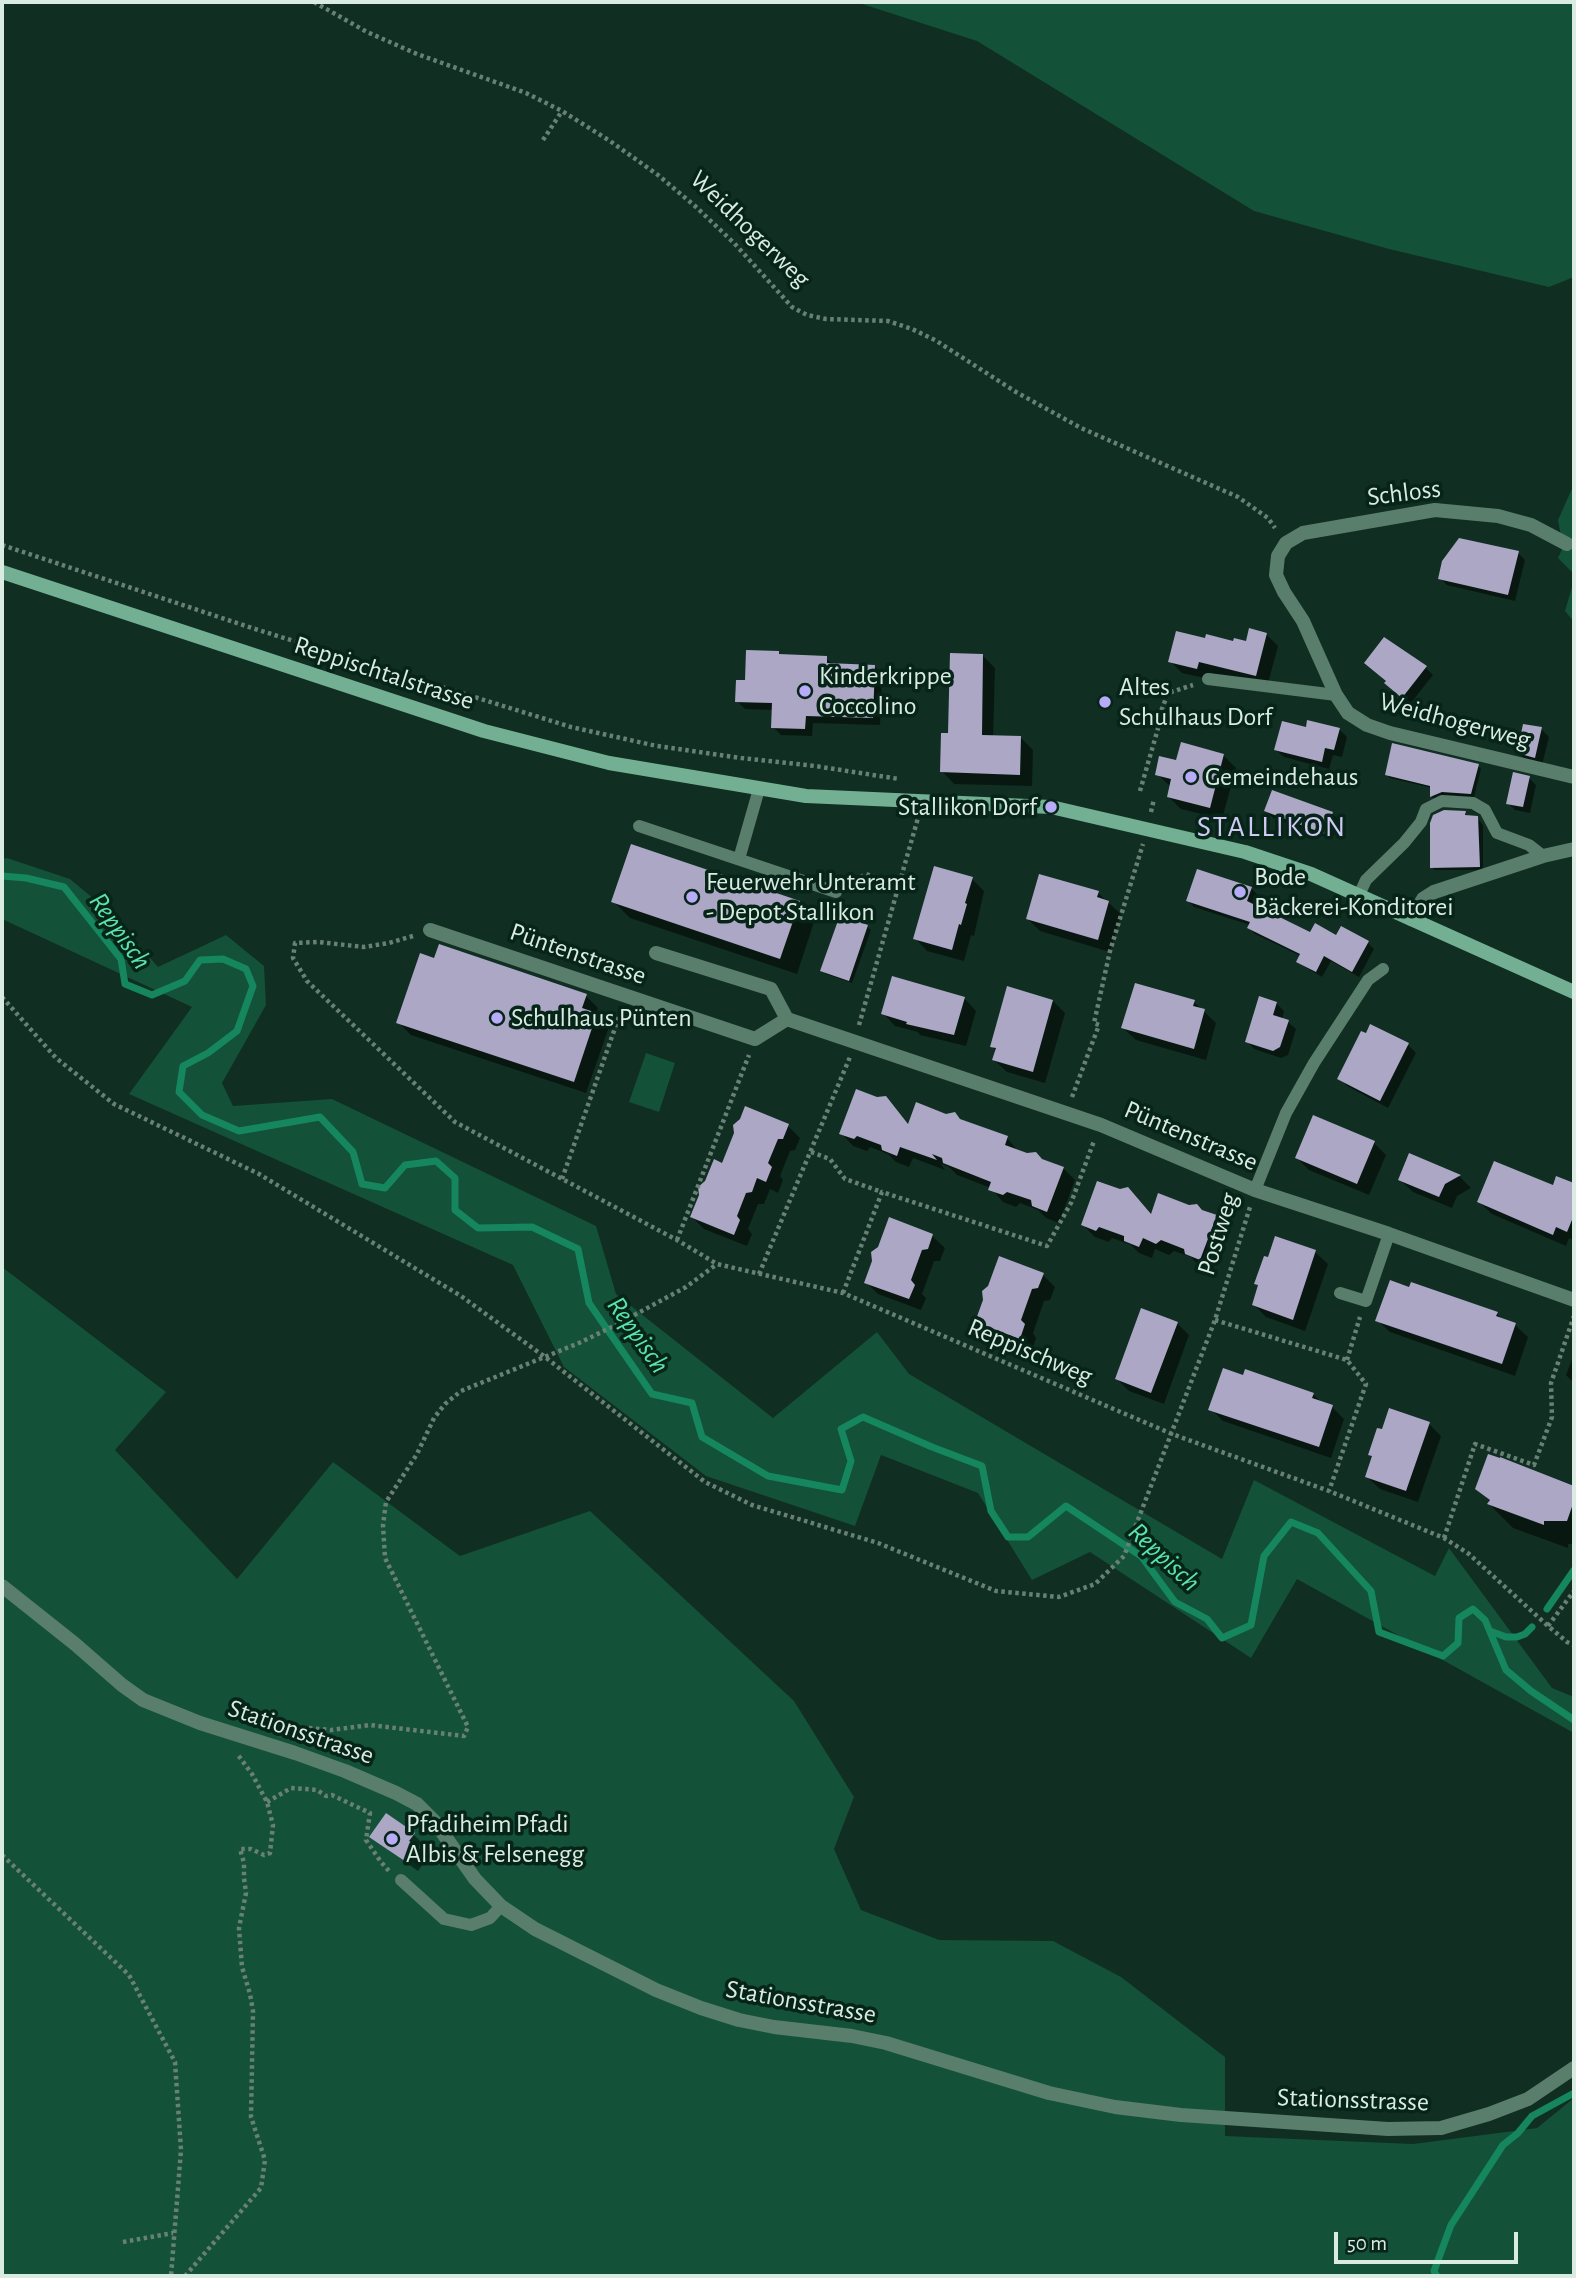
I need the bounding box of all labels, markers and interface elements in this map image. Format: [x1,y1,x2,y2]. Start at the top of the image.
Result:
street label: Weidhogerweg [683,164,817,294]
street label: Schloss [1366,473,1442,513]
street label: Reppischtalstrasse [290,629,478,717]
place label: Kinderkrippe Coccolino [819,660,952,722]
place label: Altes Schulhaus Dorf [1119,671,1272,732]
marker: Kinderkrippe Coccolino [797,683,813,699]
street label: Weidhogerweg [1376,686,1534,756]
marker: Altes Schulhaus Dorf [1097,694,1113,710]
place label: Gemeindehaus [1205,761,1358,793]
marker: Gemeindehaus [1183,769,1199,785]
place label: Stallikon Dorf [898,791,1037,823]
marker: Stallikon Dorf [1043,799,1059,815]
district label: STALLIKON [1198,809,1346,845]
place label: Bode Bäckerei-Konditorei [1254,861,1454,922]
place label: Feuerwehr Unteramt - Depot Stallikon [706,866,915,928]
marker: Bode Bäckerei-Konditorei [1232,884,1248,900]
water label: Reppisch [81,886,159,976]
marker: Feuerwehr Unteramt - Depot Stallikon [684,889,700,905]
street label: Püntenstrasse [506,916,650,992]
place label: Schulhaus Pünten [511,1002,692,1034]
marker: Schulhaus Pünten [489,1010,505,1026]
street label: Püntenstrasse [1119,1094,1263,1178]
street label: Postweg [1191,1189,1245,1279]
water label: Reppisch [599,1290,677,1380]
street label: Reppischweg [963,1312,1097,1392]
water label: Reppisch [1121,1515,1207,1599]
street label: Stationsstrasse [224,1693,378,1771]
place label: Pfadiheim Pfadi Albis & Felsenegg [406,1808,584,1870]
marker: Pfadiheim Pfadi Albis & Felsenegg [384,1831,400,1847]
street label: Stationsstrasse [723,1973,879,2031]
street label: Stationsstrasse [1277,2082,1429,2118]
scale bar [1338,2218,1522,2262]
text: 50 m [1347,2233,1387,2254]

